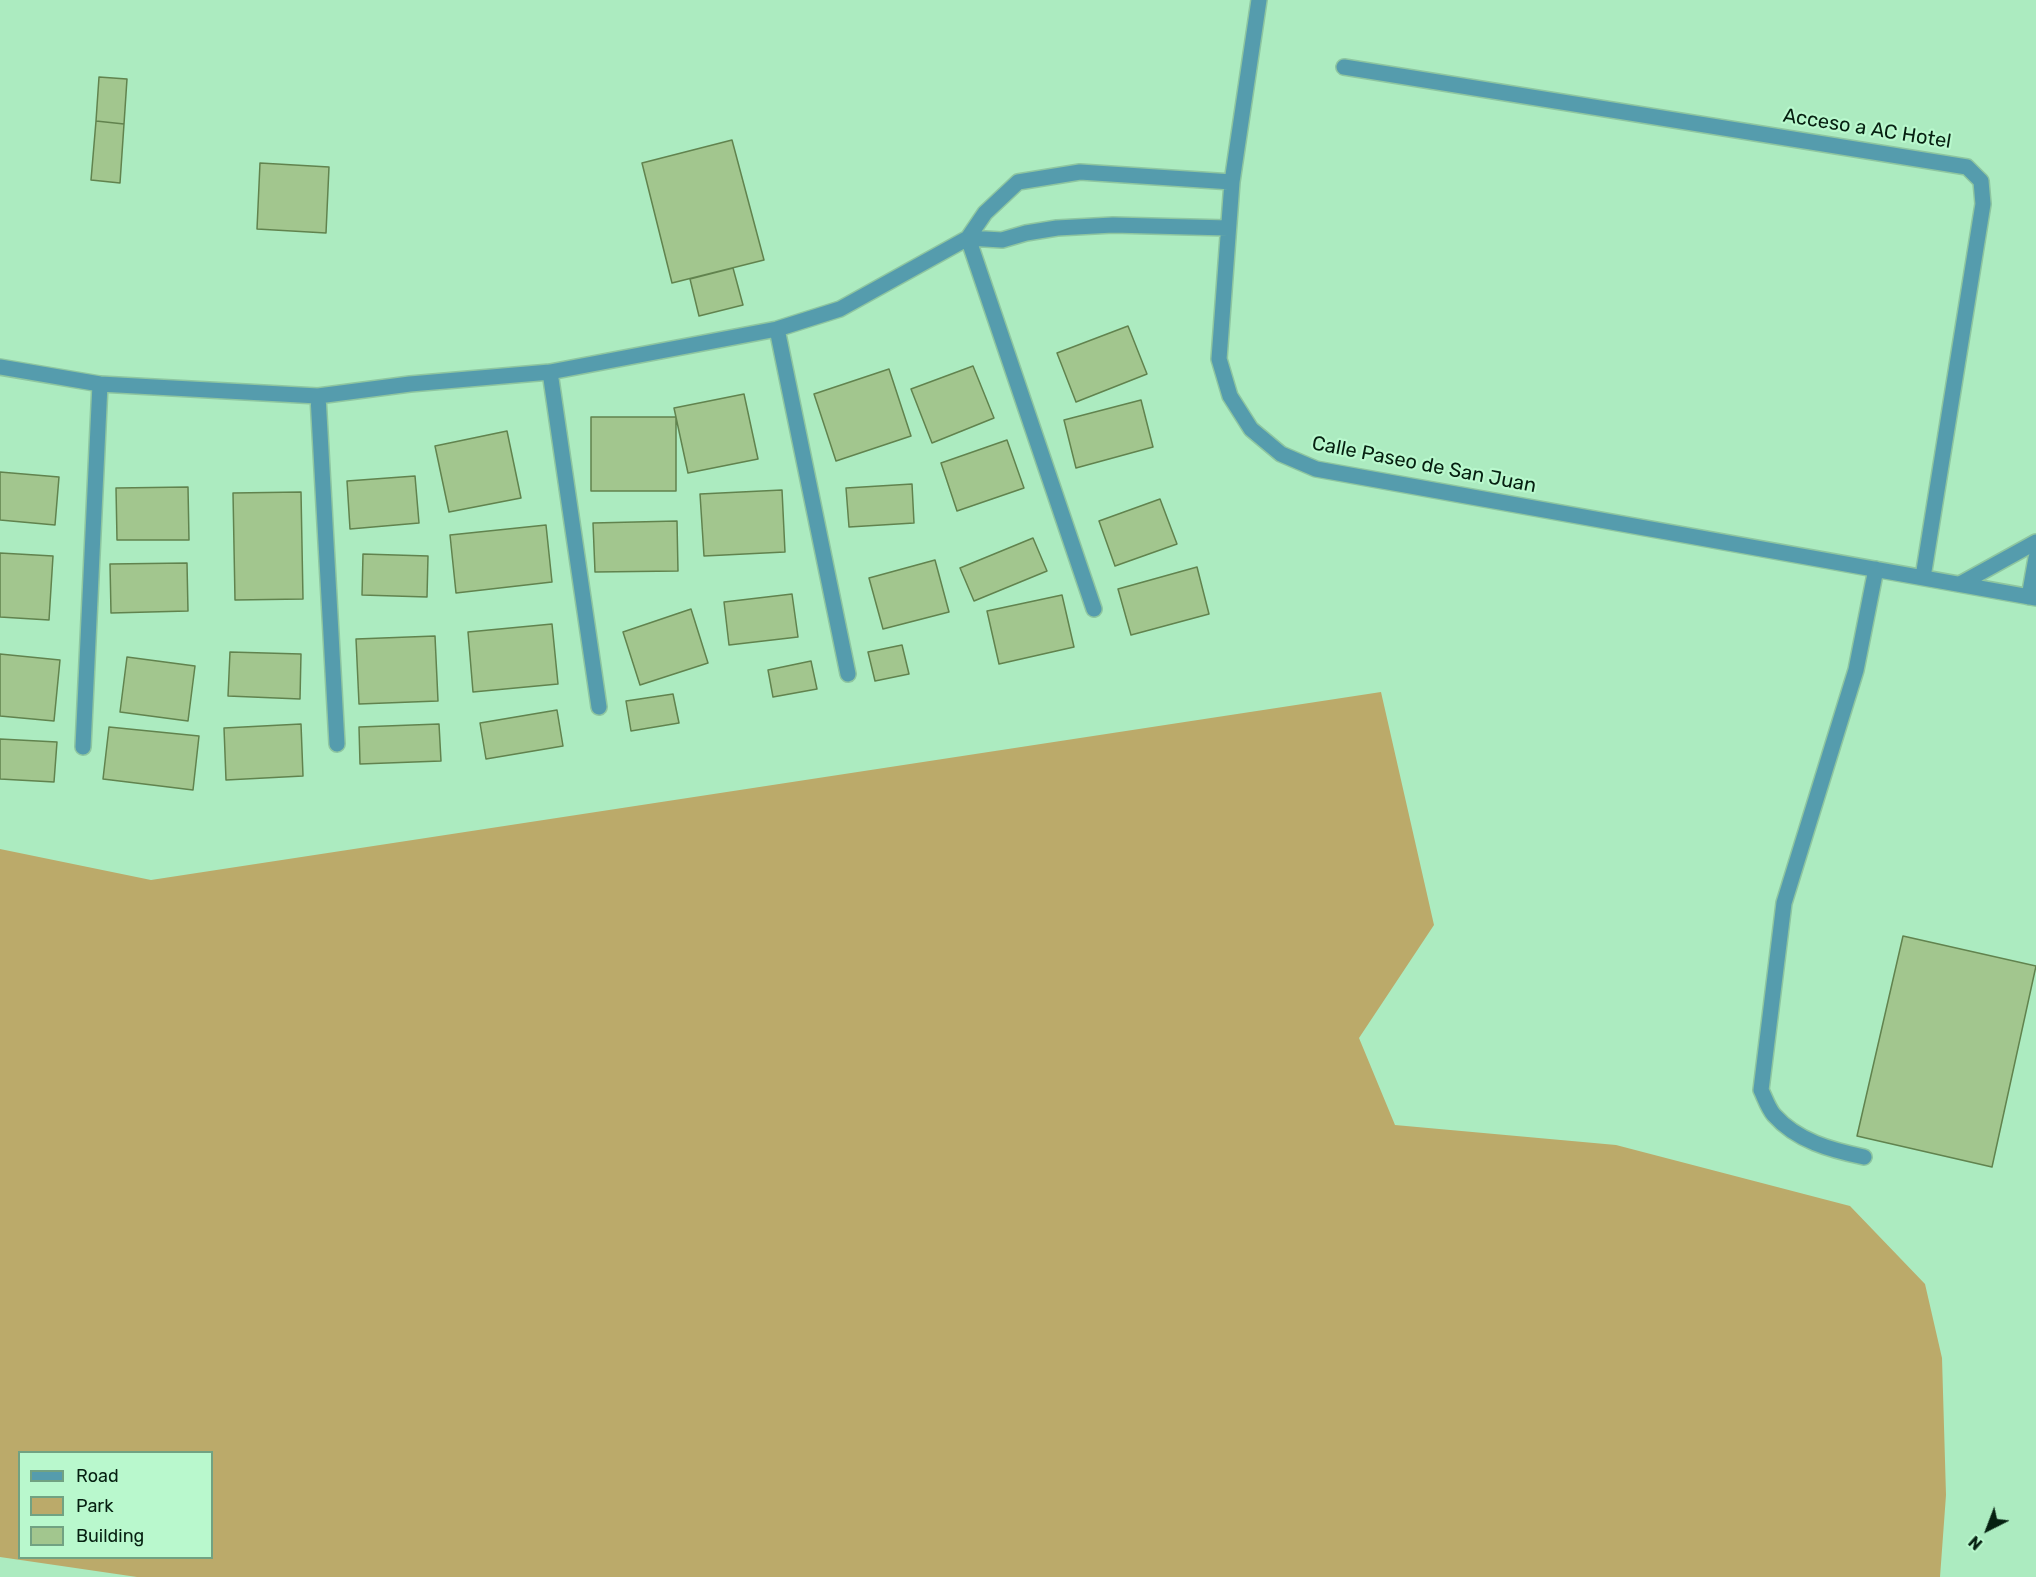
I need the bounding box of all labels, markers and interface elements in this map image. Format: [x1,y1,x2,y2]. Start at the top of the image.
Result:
street label: Acceso a AC Hotel [1781,104,1953,154]
street label: Calle Paseo de San Juan [1310,431,1538,499]
legend [18,1451,213,1559]
text: Road [76,1465,119,1487]
text: Park [76,1495,113,1517]
north arrow [1958,1499,2018,1559]
text: Building [76,1525,144,1547]
text: N [1965,1532,1986,1554]

